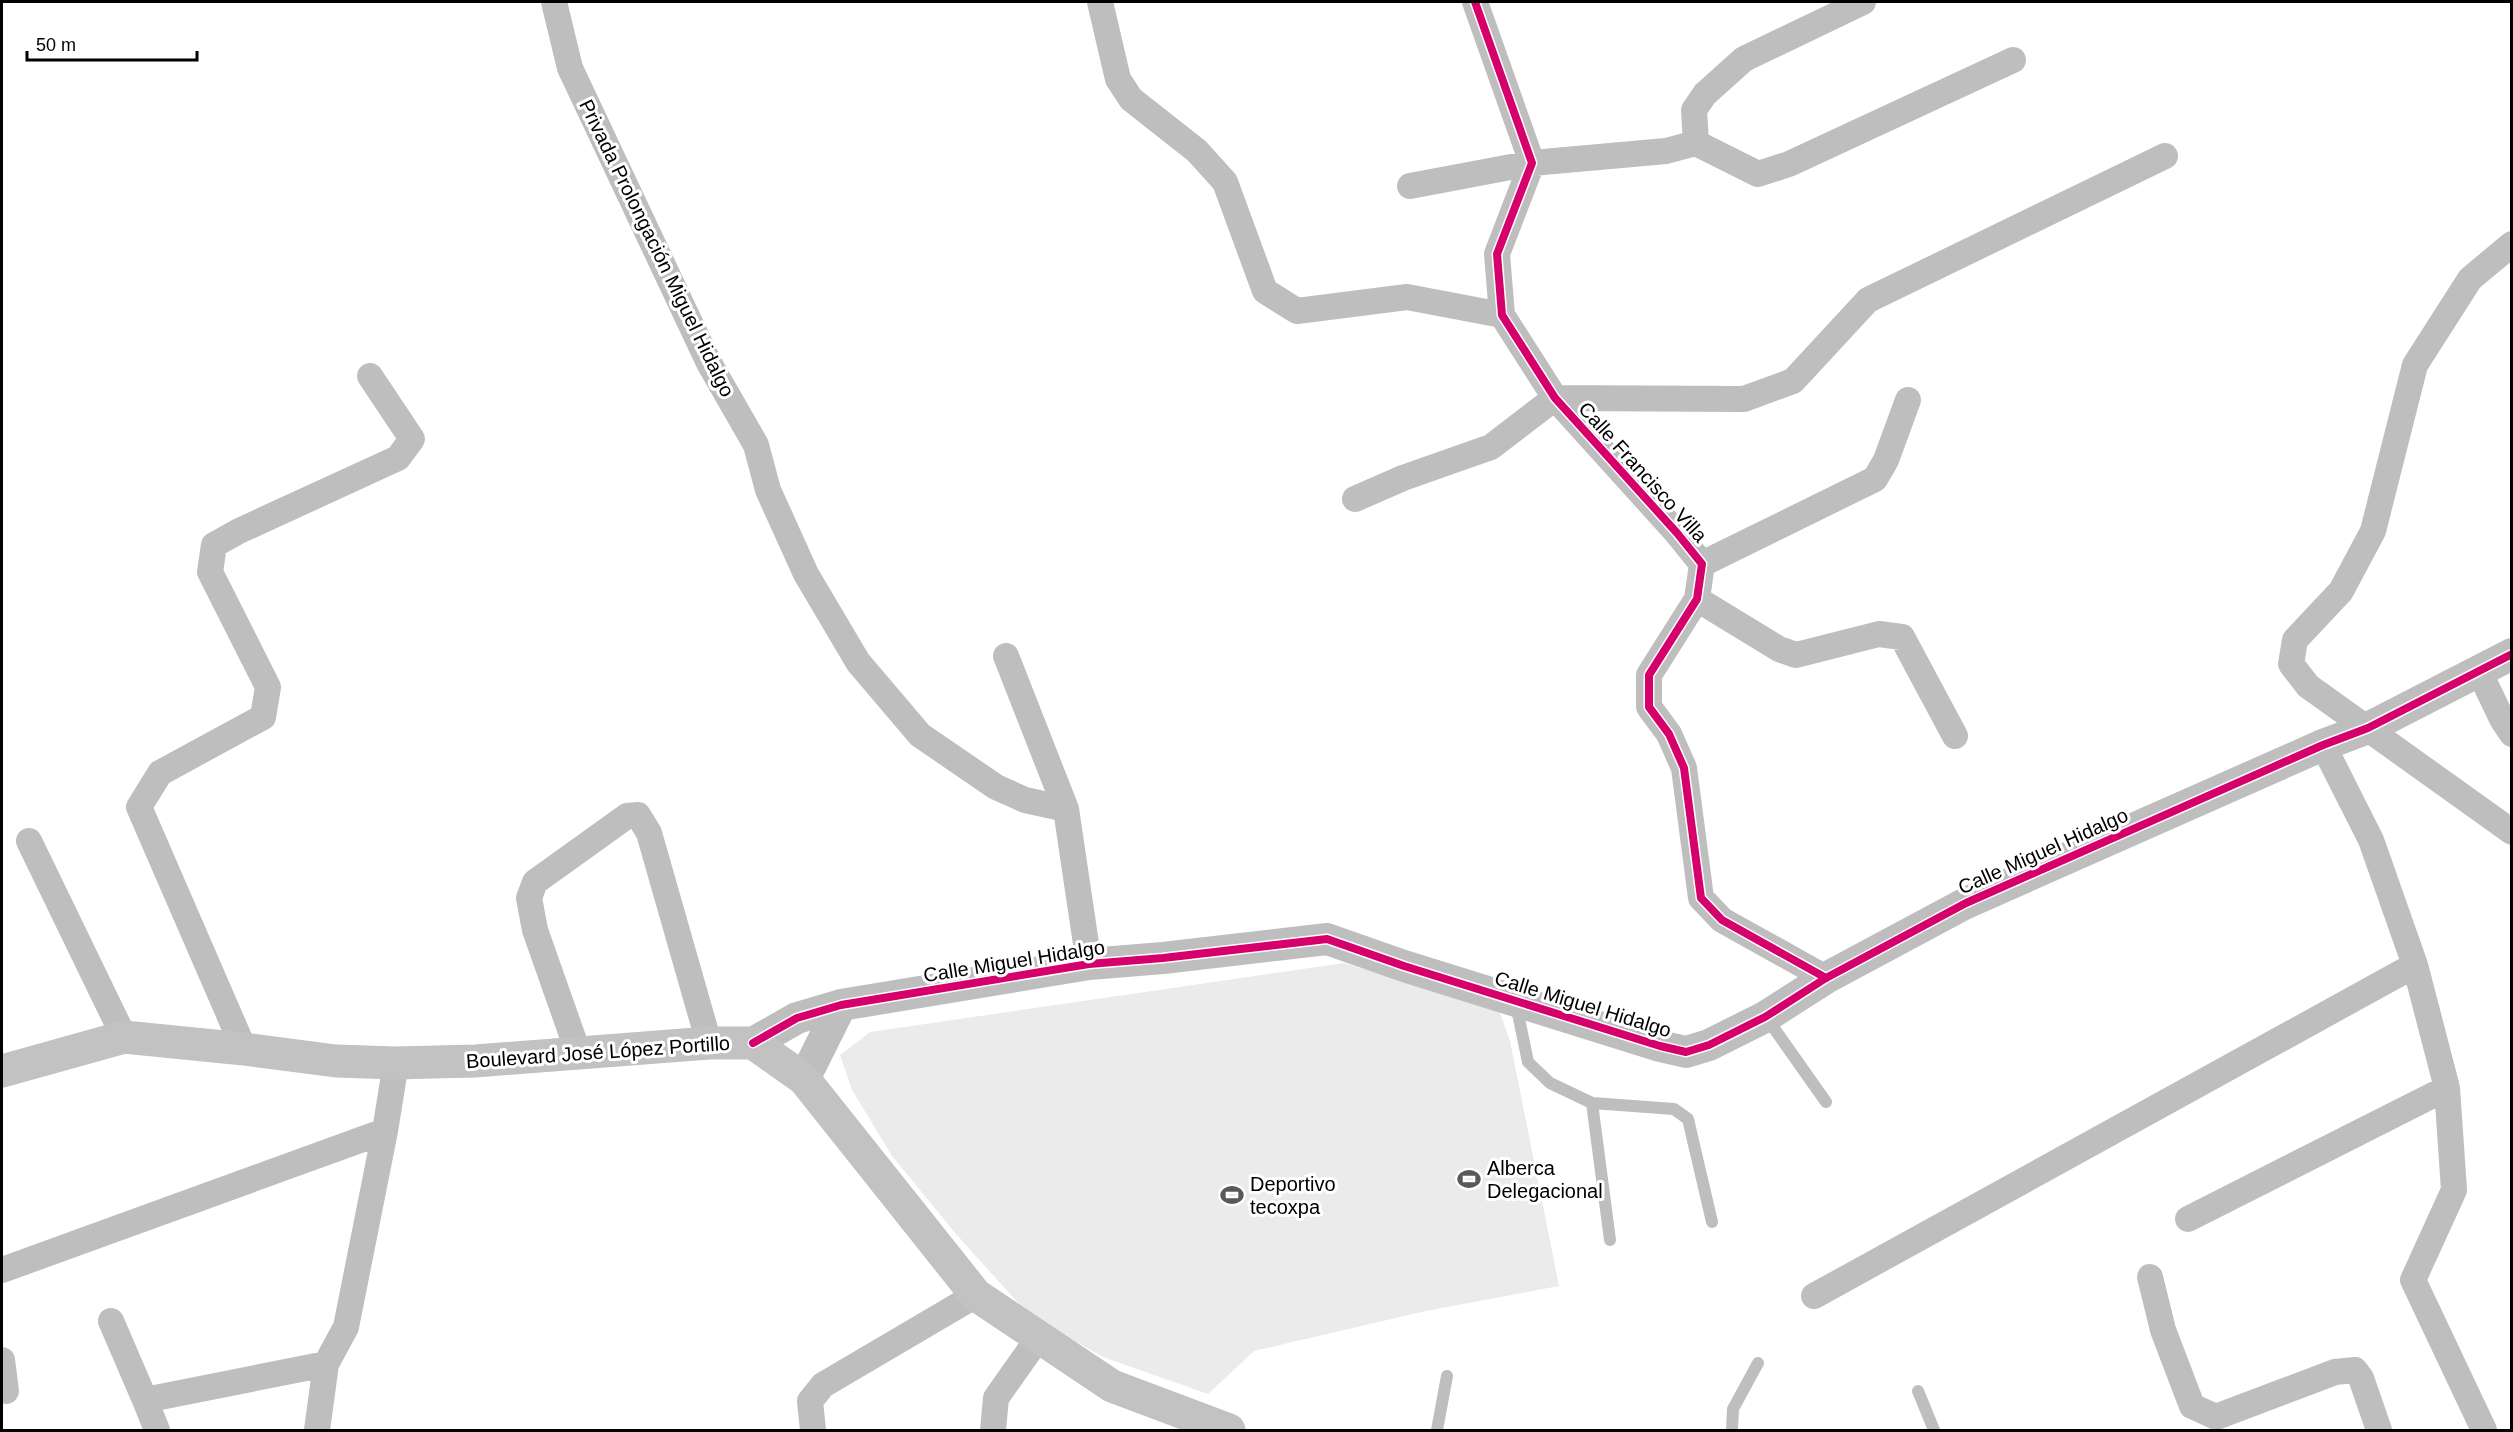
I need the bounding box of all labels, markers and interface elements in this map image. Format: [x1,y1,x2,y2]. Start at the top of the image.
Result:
scale bar [27,24,196,62]
text: 50 m [36,35,76,55]
street label: Privada Prolongación Miguel Hidalgo [575,96,739,400]
street label: Calle Francisco Villa [1574,397,1712,547]
street label: Calle Miguel Hidalgo [1955,804,2131,898]
street label: Calle Miguel Hidalgo [922,936,1106,986]
street label: Calle Miguel Hidalgo [1492,967,1674,1041]
street label: Boulevard José López Portillo [465,1032,731,1072]
place label: Alberca Delegacional [1487,1157,1603,1202]
sports icon: Alberca Delegacional [1456,1166,1482,1192]
place label: Deportivo tecoxpa [1250,1173,1336,1218]
sports icon: Deportivo tecoxpa [1219,1182,1245,1208]

